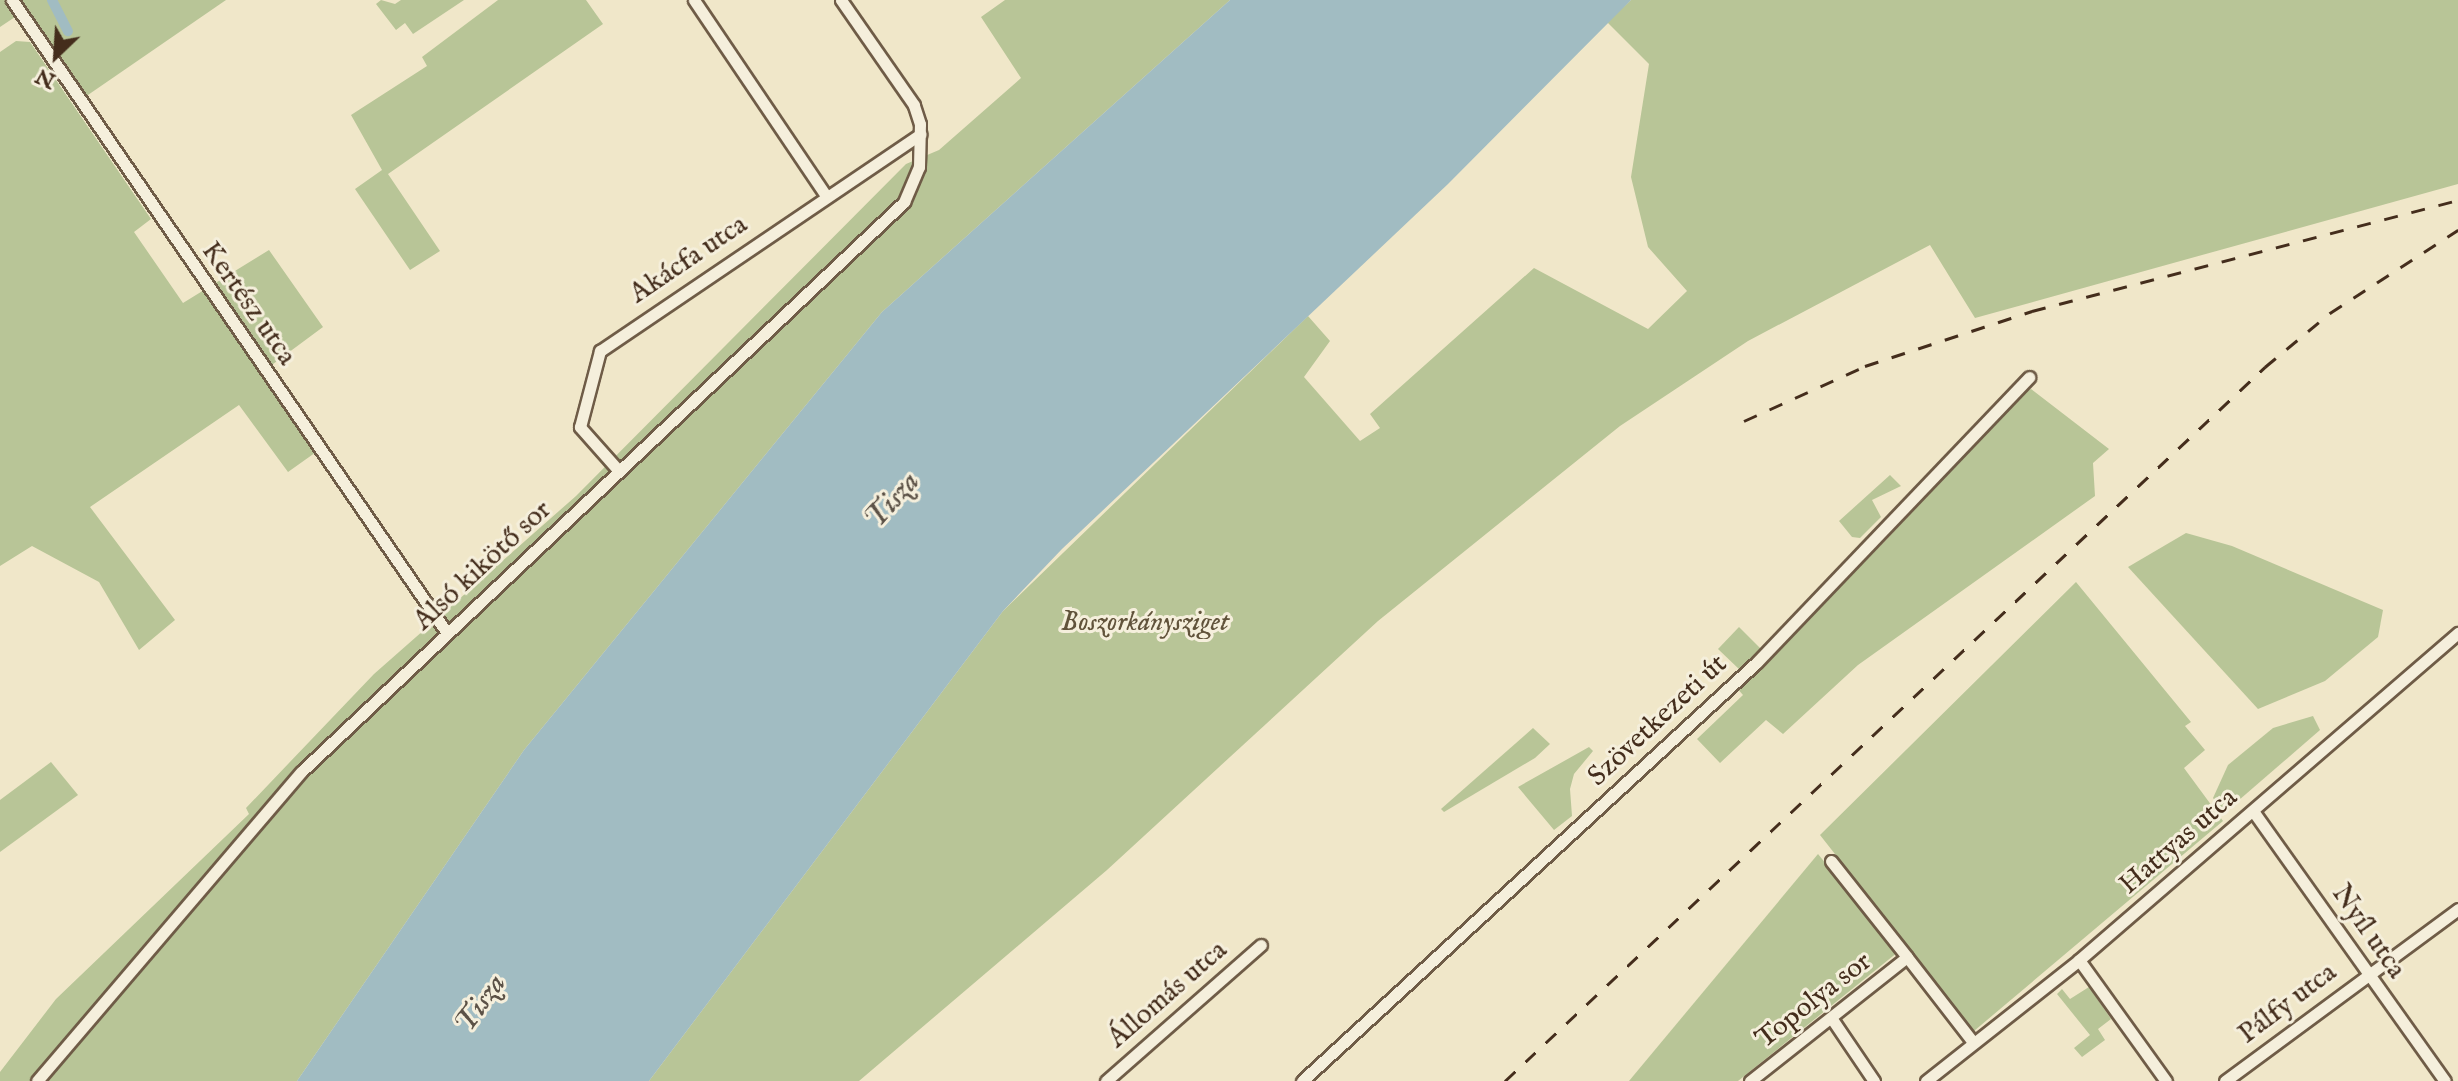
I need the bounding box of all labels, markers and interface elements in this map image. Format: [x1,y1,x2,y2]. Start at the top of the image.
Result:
north arrow [16,16,96,96]
text: N [31,61,60,94]
street label: Akácfa utca [624,208,754,312]
street label: Kertész utca [193,236,303,372]
water label: Tisza [858,465,928,537]
street label: Alsó kikötő sor [407,494,559,638]
park label: Boszorkánysziget [1061,606,1229,640]
street label: Szövetkezeti út [1582,648,1734,794]
street label: Hattyas utca [2113,782,2245,902]
street label: Nyíl utca [2324,879,2412,985]
street label: Állomás utca [1101,934,1235,1056]
street label: Topolya sor [1750,945,1878,1057]
street label: Pálfy utca [2232,956,2344,1052]
water label: Tisza [447,967,515,1041]

